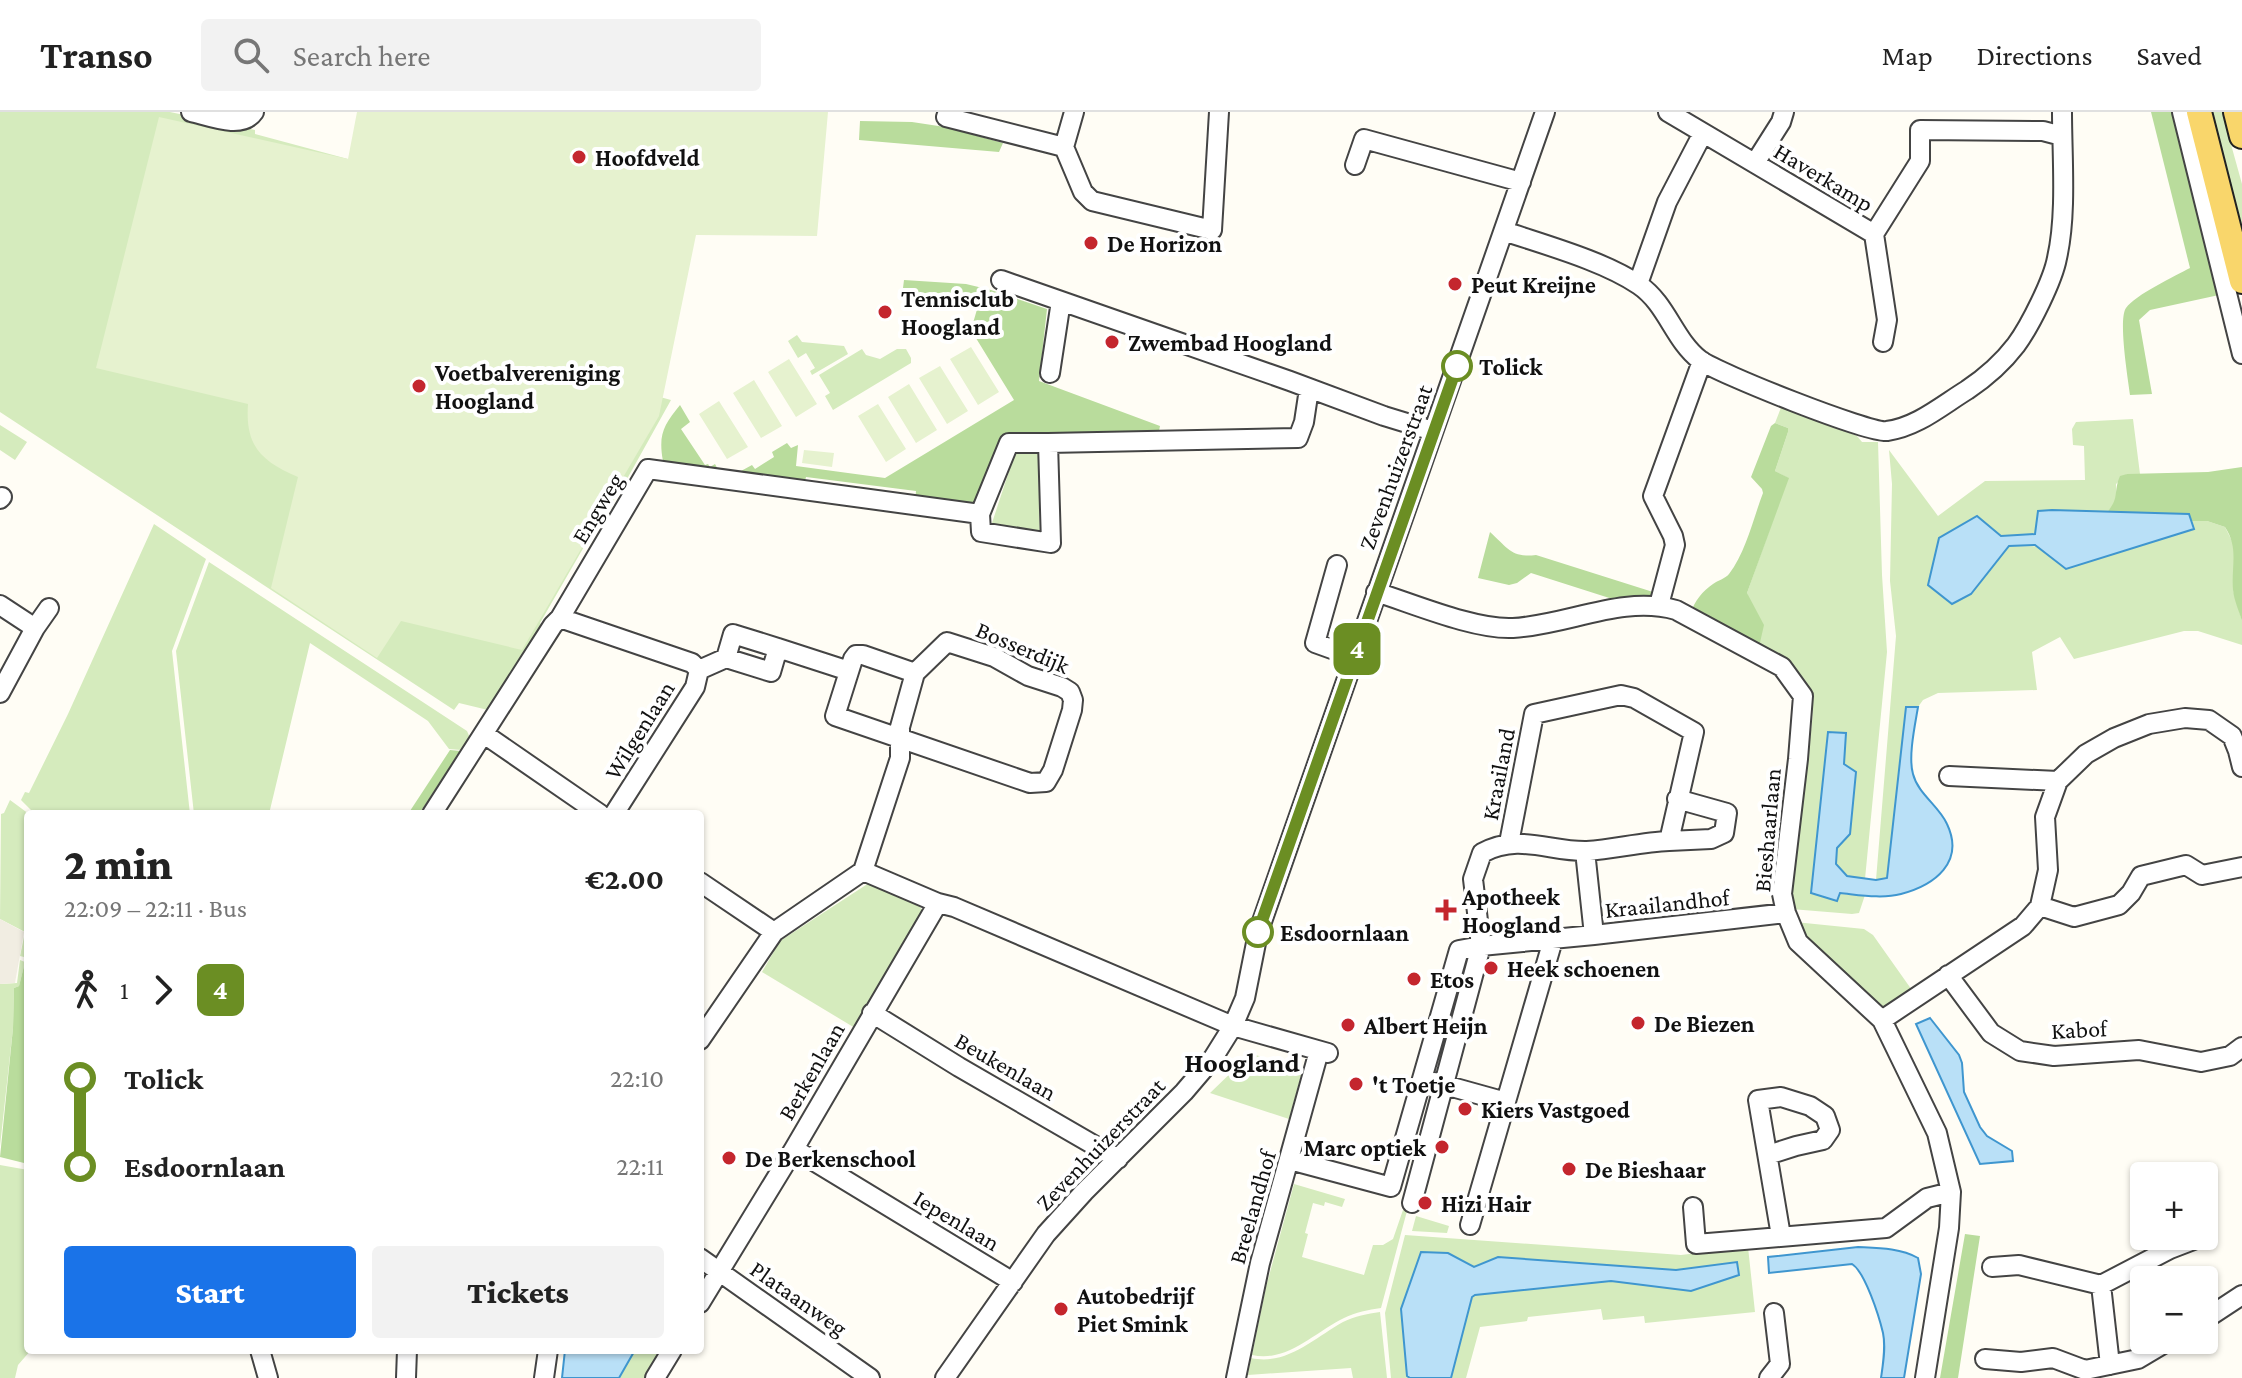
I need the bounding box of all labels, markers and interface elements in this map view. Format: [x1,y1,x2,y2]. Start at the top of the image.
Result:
search box [201,19,761,91]
icon: search [229,33,273,77]
text: Transo [40,34,153,76]
text: Search here [293,39,430,72]
text: Map [1882,40,1933,71]
text: Directions [1977,40,2092,71]
text: Saved [2136,40,2202,71]
street label: Haverkamp [1770,137,1878,217]
place label: Hoofdveld [595,144,700,171]
marker: Hoofdveld [570,148,588,166]
place label: De Horizon [1107,230,1222,257]
marker: De Horizon [1082,234,1100,252]
place label: Peut Kreijne [1471,271,1596,299]
marker: Peut Kreijne [1446,275,1464,293]
place label: Tennisclub Hoogland [901,285,1014,340]
marker: Tennisclub Hoogland [876,303,894,321]
place label: Zwembad Hoogland [1128,329,1332,356]
marker: Zwembad Hoogland [1103,333,1121,351]
marker: Tolick [1442,351,1472,381]
place label: Tolick [1479,353,1543,380]
place label: Voetbalvereniging Hoogland [434,359,621,414]
marker: Voetbalvereniging Hoogland [410,377,428,395]
street label: Zevenhuizerstraat [1353,380,1438,553]
street label: Engweg [566,468,629,548]
street label: Bosserdijk [972,615,1074,679]
line badge: 4 [1331,623,1383,675]
text: 4 [1349,633,1365,664]
street label: Wilgenlaan [598,676,680,784]
street label: Kraailand [1476,725,1520,822]
street label: Bieshaarlaan [1748,767,1786,893]
text: 2 min [64,840,173,888]
text: €2.00 [585,862,664,895]
place label: Apotheek Hoogland [1461,883,1561,938]
street label: Kraailandhof [1603,883,1733,923]
text: 22:09 – 22:11 · Bus [64,894,247,923]
marker: Apotheek Hoogland [1437,901,1455,919]
marker: Esdoornlaan [1243,917,1273,947]
place label: Esdoornlaan [1280,919,1409,946]
place label: Heek schoenen [1507,955,1660,982]
marker: Heek schoenen [1482,959,1500,977]
place label: Etos [1430,966,1474,993]
icon: walk [64,968,108,1012]
icon: forward [141,968,185,1012]
marker: Etos [1405,970,1423,988]
text: 4 [213,974,228,1005]
text: 1 [120,976,129,1005]
place label: De Biezen [1654,1010,1755,1037]
place label: Albert Heijn [1363,1012,1488,1040]
marker: De Biezen [1629,1014,1647,1032]
street label: Kabof [2050,1014,2110,1044]
marker: Albert Heijn [1339,1016,1357,1034]
street label: Berkenlaan [772,1017,850,1125]
street label: Beukenlaan [951,1026,1062,1106]
district label: Hoogland [1184,1047,1301,1078]
text: Tolick [124,1062,203,1095]
text: 22:10 [610,1064,664,1093]
street label: Zevenhuizerstraat [1030,1071,1171,1216]
place label: 't Toetje [1372,1071,1455,1099]
marker: 't Toetje [1347,1075,1365,1093]
place label: Kiers Vastgoed [1481,1096,1630,1123]
marker: Kiers Vastgoed [1456,1100,1474,1118]
place label: Marc optiek [1304,1134,1427,1161]
marker: Marc optiek [1433,1138,1451,1156]
place label: De Berkenschool [745,1145,916,1172]
street label: Breelandhof [1223,1145,1282,1267]
marker: De Berkenschool [720,1149,738,1167]
text: Esdoornlaan [124,1150,285,1183]
text: 22:11 [616,1152,664,1181]
place label: De Bieshaar [1585,1156,1707,1183]
marker: De Bieshaar [1560,1160,1578,1178]
map controls [2130,1162,2218,1354]
button: + [2130,1162,2218,1250]
street label: Iepenlaan [909,1184,1005,1256]
place label: Hizi Hair [1441,1190,1532,1217]
marker: Hizi Hair [1416,1194,1434,1212]
button: Start [64,1246,356,1338]
button: Tickets [372,1246,664,1338]
street label: Plataanweg [745,1255,853,1341]
button: − [2130,1266,2218,1354]
place label: Autobedrijf Piet Smink [1076,1282,1196,1337]
marker: Autobedrijf Piet Smink [1052,1300,1070,1318]

